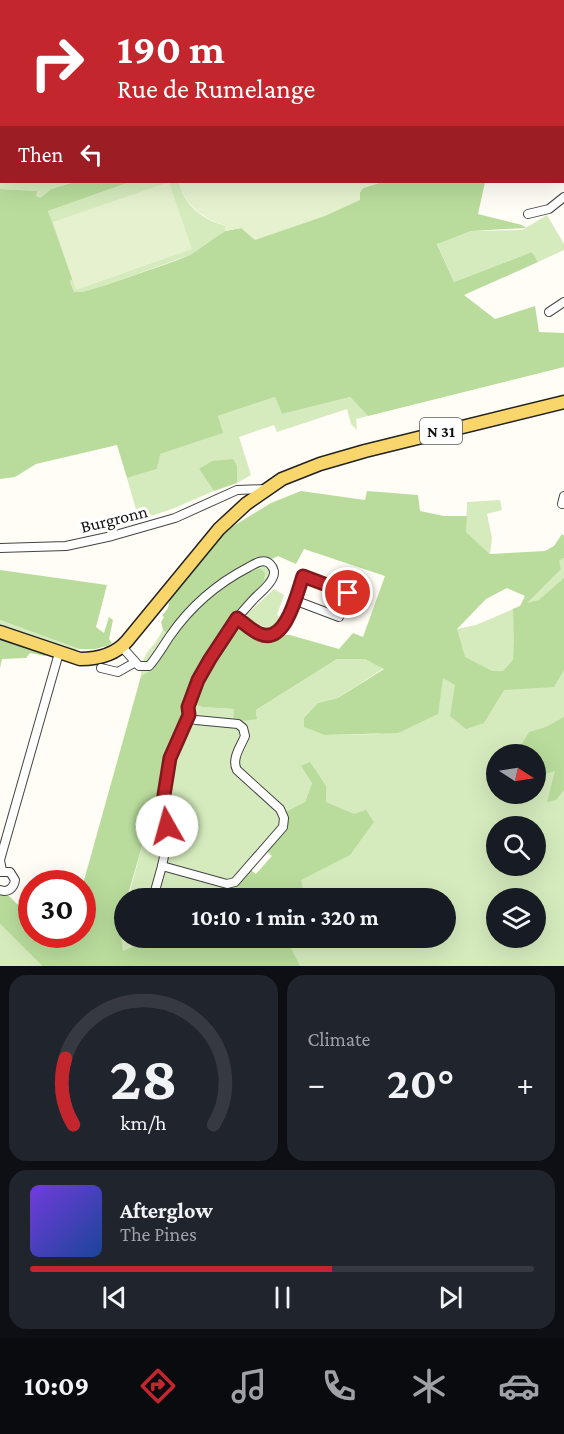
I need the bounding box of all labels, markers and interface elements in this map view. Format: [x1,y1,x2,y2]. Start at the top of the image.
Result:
icon: right [18,24,96,102]
text: 190 m [117,25,225,72]
text: Rue de Rumelange [117,74,315,104]
icon: left [75,138,108,171]
text: Then [18,142,63,167]
road number: N 31 [420,418,462,444]
street label: Burgronn [78,501,150,537]
pin [322,567,373,618]
icon: arrive [331,576,364,609]
north arrow [486,744,546,804]
map controls [486,744,546,948]
position arrow [135,794,199,858]
button: search [486,816,546,876]
speed limit sign: 30 [18,870,96,948]
button: layers [486,888,546,948]
text: 10:10 · 1 min · 320 m [191,905,379,930]
text: Climate [308,1028,370,1050]
text: 28 [109,1043,177,1112]
text: 20° [387,1058,455,1108]
text: − [308,1065,325,1102]
text: + [517,1065,534,1102]
text: km/h [120,1111,167,1135]
text: Afterglow [120,1198,213,1223]
text: The Pines [120,1223,197,1245]
icon: previous [98,1281,131,1314]
icon: pause [266,1281,299,1314]
icon: next [434,1281,467,1314]
icon: directions [137,1365,179,1407]
icon: music [228,1365,270,1407]
icon: phone [318,1365,360,1407]
icon: climate [408,1365,450,1407]
icon: car [498,1365,540,1407]
text: 10:09 [24,1371,89,1401]

